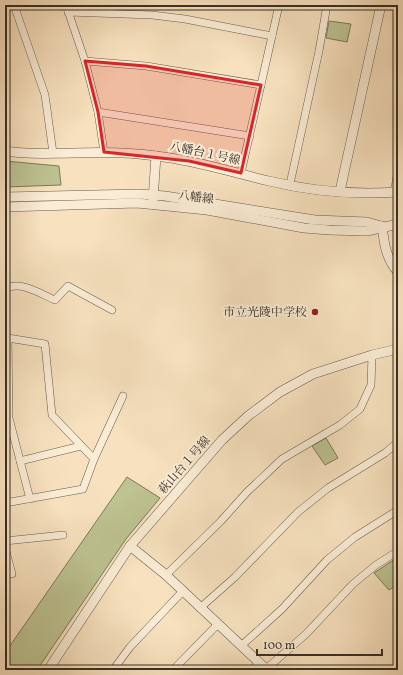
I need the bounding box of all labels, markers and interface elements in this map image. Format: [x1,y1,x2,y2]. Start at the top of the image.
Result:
street label: 八幡台１号線 [168,139,242,169]
street label: 八幡線 [177,188,215,208]
place label: 市立光陵中学校 [223,305,307,321]
marker: 市立光陵中学校 [310,307,320,317]
street label: 萩山台１号線 [155,433,214,498]
scale bar [257,631,382,657]
text: 100 m [263,638,296,654]

